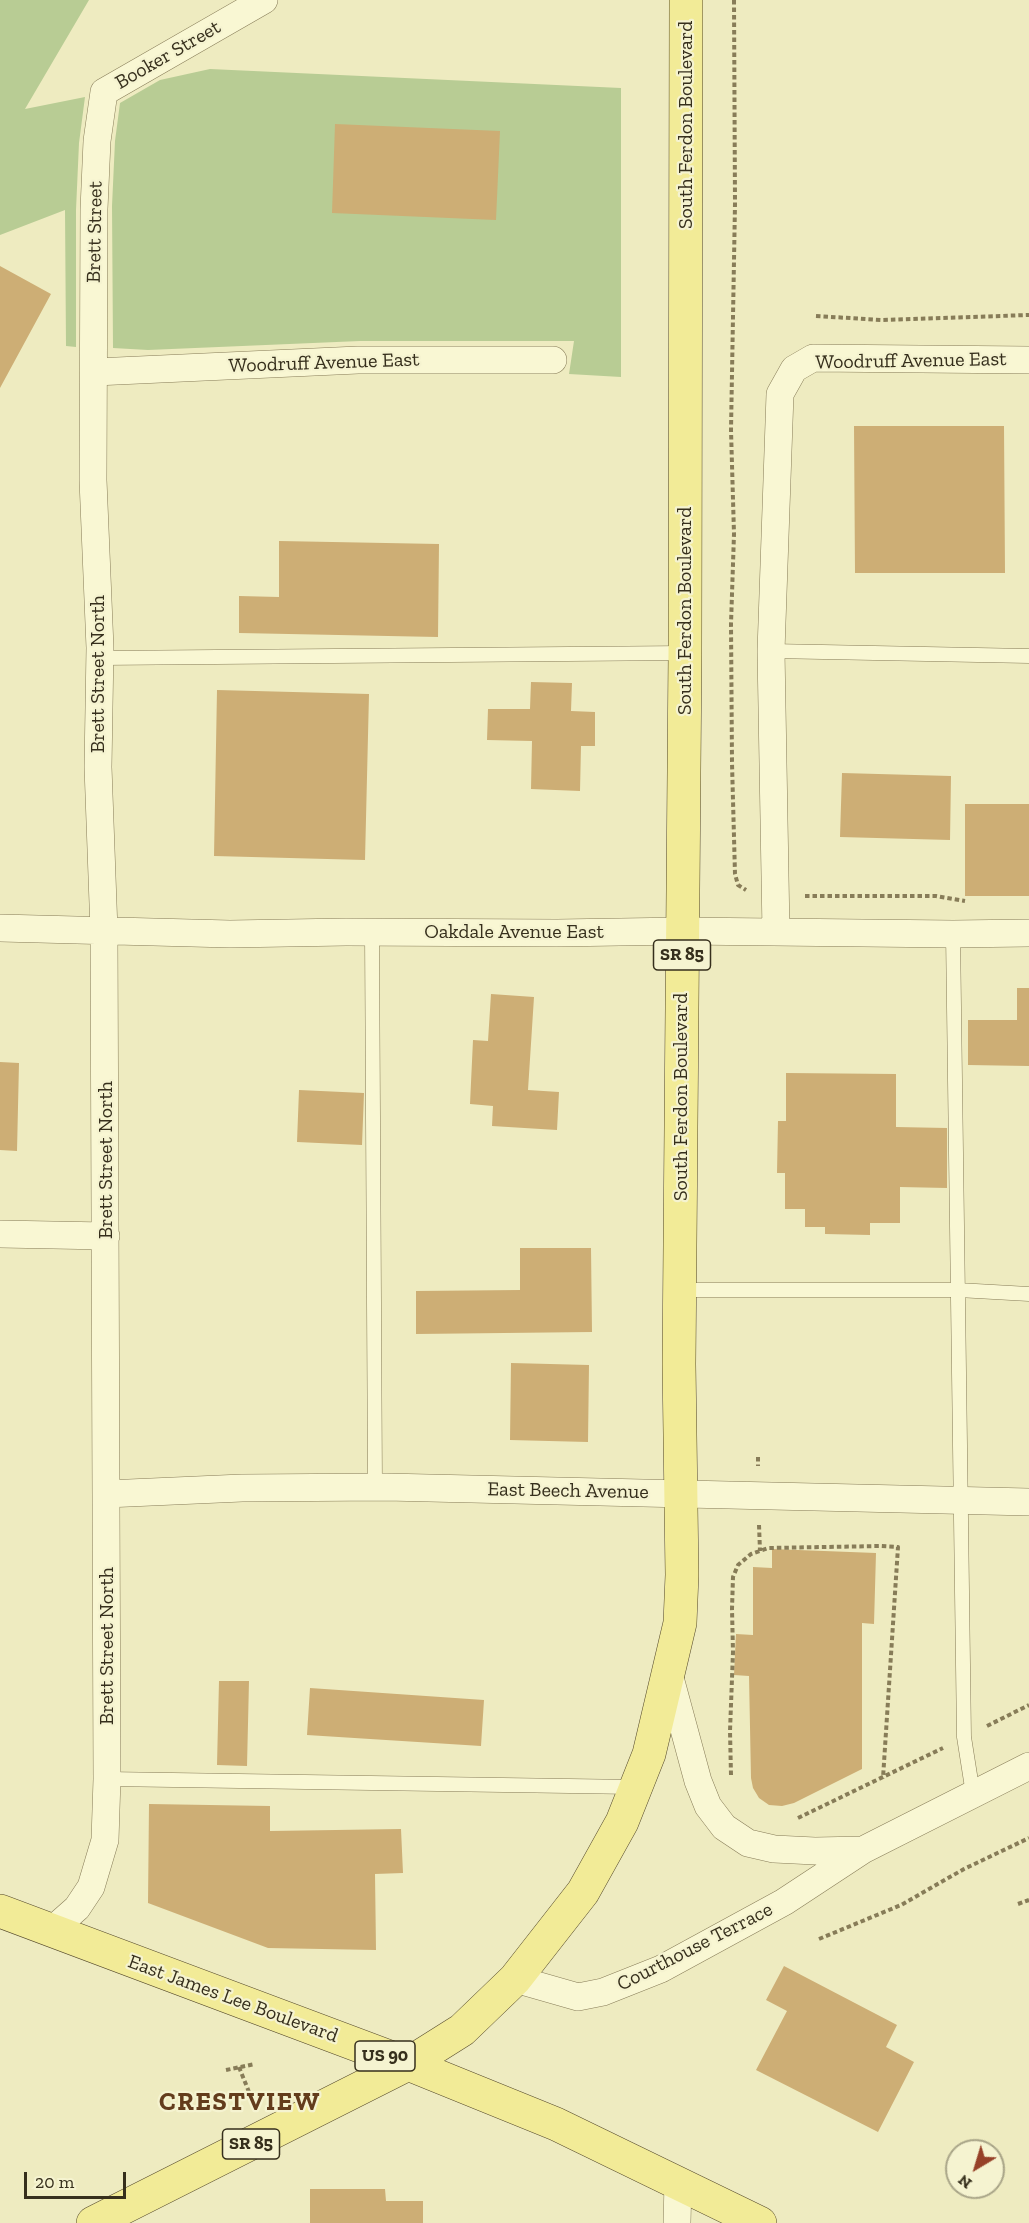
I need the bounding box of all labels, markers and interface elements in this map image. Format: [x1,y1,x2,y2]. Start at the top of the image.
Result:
street label: Booker Street [111,15,225,95]
street label: South Ferdon Boulevard [674,21,698,229]
street label: Brett Street [82,181,108,283]
street label: Woodruff Avenue East [815,347,1007,375]
street label: Woodruff Avenue East [228,348,420,378]
street label: South Ferdon Boulevard [673,507,697,715]
street label: Brett Street North [86,595,110,753]
street label: Oakdale Avenue East [424,920,604,944]
road number: SR 85 [654,940,710,970]
street label: South Ferdon Boulevard [669,993,693,1201]
street label: Brett Street North [94,1081,118,1239]
street label: East Beech Avenue [487,1478,649,1504]
street label: Brett Street North [95,1567,119,1725]
street label: Courthouse Terrace [613,1897,777,1997]
street label: East James Lee Boulevard [125,1950,341,2048]
road number: US 90 [355,2041,415,2071]
district label: CRESTVIEW [159,2087,321,2119]
road number: SR 85 [222,2129,280,2159]
north arrow [945,2139,1005,2199]
scale bar [27,2160,129,2198]
text: 20 m [35,2171,74,2193]
text: N [954,2171,975,2193]

